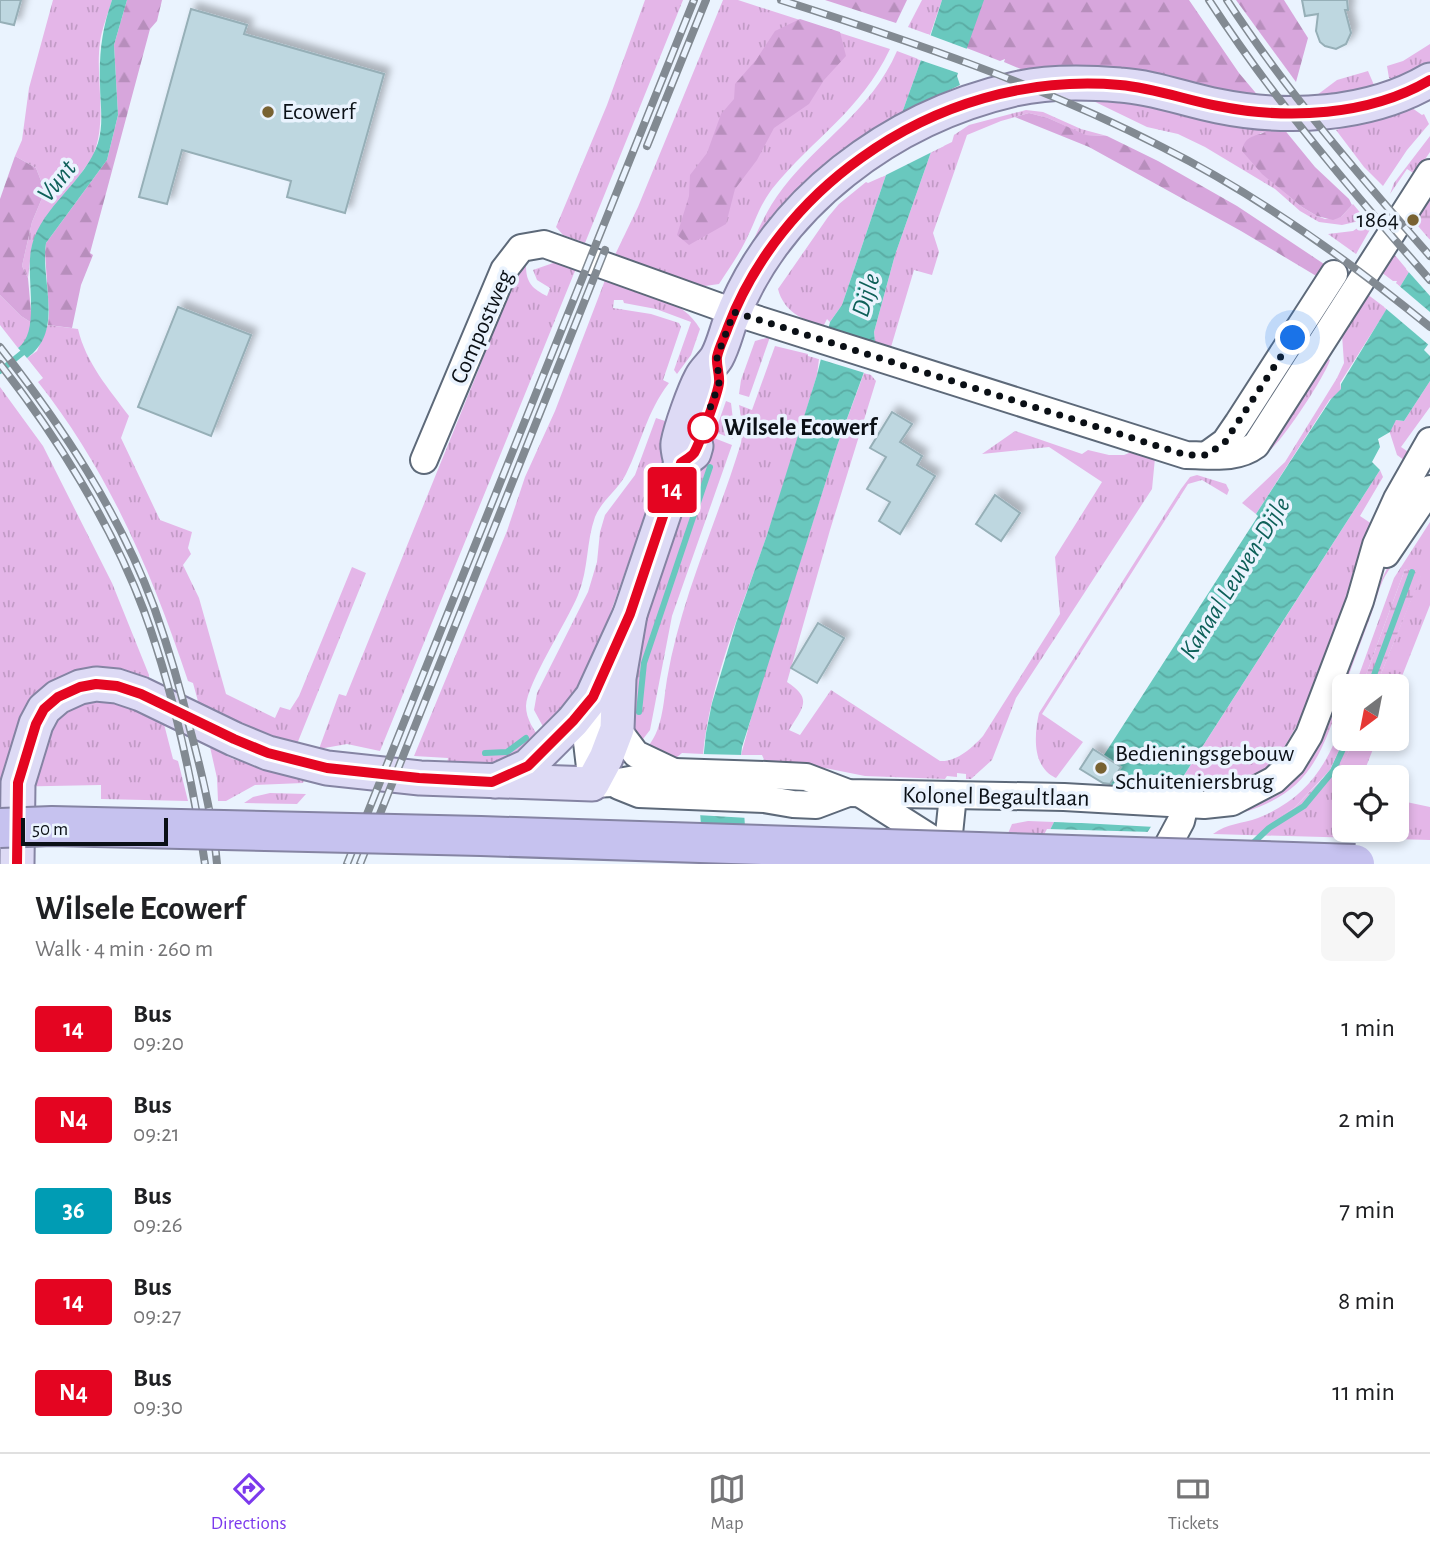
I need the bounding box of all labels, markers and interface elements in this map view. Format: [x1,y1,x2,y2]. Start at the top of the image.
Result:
place label: Ecowerf [282,100,357,124]
marker: Ecowerf [260,104,276,120]
water label: Vunt [33,155,82,207]
place label: 1864 [1357,208,1399,232]
marker: 1864 [1405,212,1421,228]
street label: Compostweg [446,266,518,387]
water label: Dijle [847,270,885,320]
your location [1275,320,1310,355]
marker: Wilsele Ecowerf [688,413,718,443]
place label: Wilsele Ecowerf [724,416,879,440]
line badge: 14 [640,467,704,513]
text: 14 [662,478,682,502]
water label: Kanaal Leuven-Dijle [1175,492,1295,663]
north arrow [1332,674,1409,751]
map controls [1332,674,1409,842]
place label: Bedieningsgebouw Schuiteniersbrug [1115,742,1294,794]
marker: Bedieningsgebouw Schuiteniersbrug [1093,760,1109,776]
button: locate [1332,765,1409,842]
street label: Kolonel Begaultlaan [902,783,1090,811]
scale bar [21,815,168,847]
text: 50 m [32,820,68,839]
button: heart [1321,887,1395,961]
text: Wilsele Ecowerf [35,893,245,926]
text: Walk · 4 min · 260 m [35,938,213,961]
text: Bus [133,1001,172,1027]
text: 1 min [1341,1015,1395,1041]
text: 14 [63,1017,84,1041]
text: 09:20 [133,1032,184,1055]
text: Bus [133,1092,172,1118]
text: 2 min [1338,1106,1395,1132]
text: N4 [59,1108,88,1132]
text: 09:21 [133,1123,180,1146]
text: Bus [133,1183,172,1209]
text: 7 min [1339,1197,1395,1223]
text: 36 [63,1199,84,1223]
text: 09:26 [133,1214,183,1237]
text: Bus [133,1274,172,1300]
text: 8 min [1338,1288,1395,1314]
text: 14 [63,1290,84,1314]
text: 09:27 [133,1305,181,1328]
text: Bus [133,1365,172,1391]
text: 11 min [1332,1379,1395,1405]
text: N4 [59,1381,88,1405]
text: 09:30 [133,1396,183,1419]
tab: Directions [211,1470,287,1535]
tab: Map [708,1470,746,1535]
tab: Tickets [1168,1470,1219,1535]

